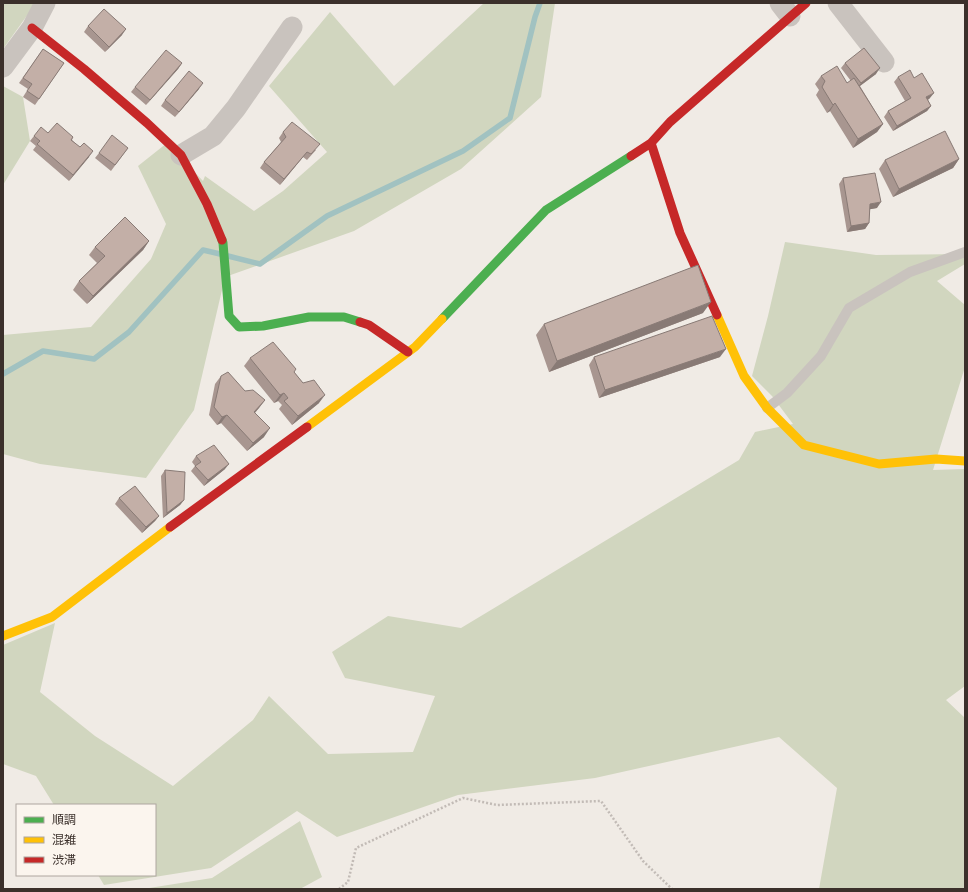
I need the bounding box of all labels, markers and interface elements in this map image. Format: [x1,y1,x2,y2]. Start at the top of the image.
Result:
legend [16,804,156,876]
text: 順調 [52,813,76,826]
text: 混雑 [52,833,76,846]
text: 渋滞 [52,853,76,866]

